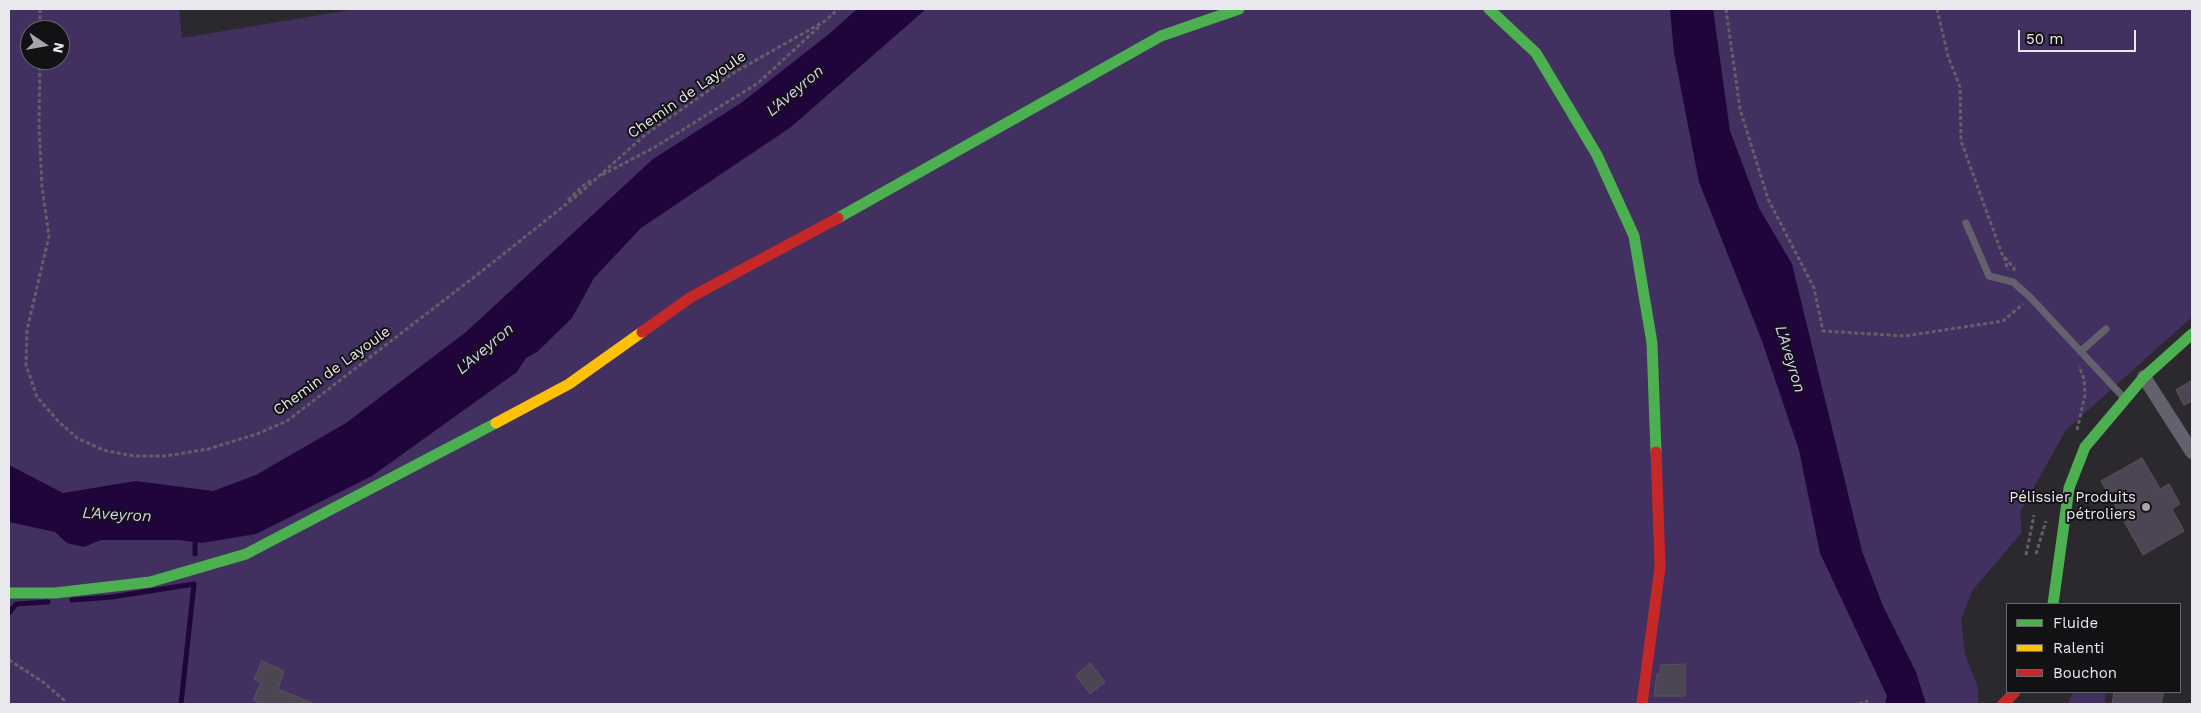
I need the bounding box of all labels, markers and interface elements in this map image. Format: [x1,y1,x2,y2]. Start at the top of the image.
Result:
north arrow [20,20,70,70]
scale bar [2021,20,2138,52]
text: 50 m [2026,30,2063,48]
text: N [50,41,68,55]
street label: Chemin de Layoule [624,47,750,143]
water label: L'Aveyron [762,61,828,121]
water label: L'Aveyron [452,319,518,379]
street label: Chemin de Layoule [270,322,394,420]
water label: L'Aveyron [1771,323,1809,395]
place label: Pélissier Produits pétroliers [2009,489,2136,524]
marker: Pélissier Produits pétroliers [2140,501,2152,513]
water label: L'Aveyron [82,504,152,526]
legend [2006,603,2181,693]
text: Fluide [2053,614,2098,632]
text: Ralenti [2053,639,2104,657]
text: Bouchon [2053,664,2117,682]

